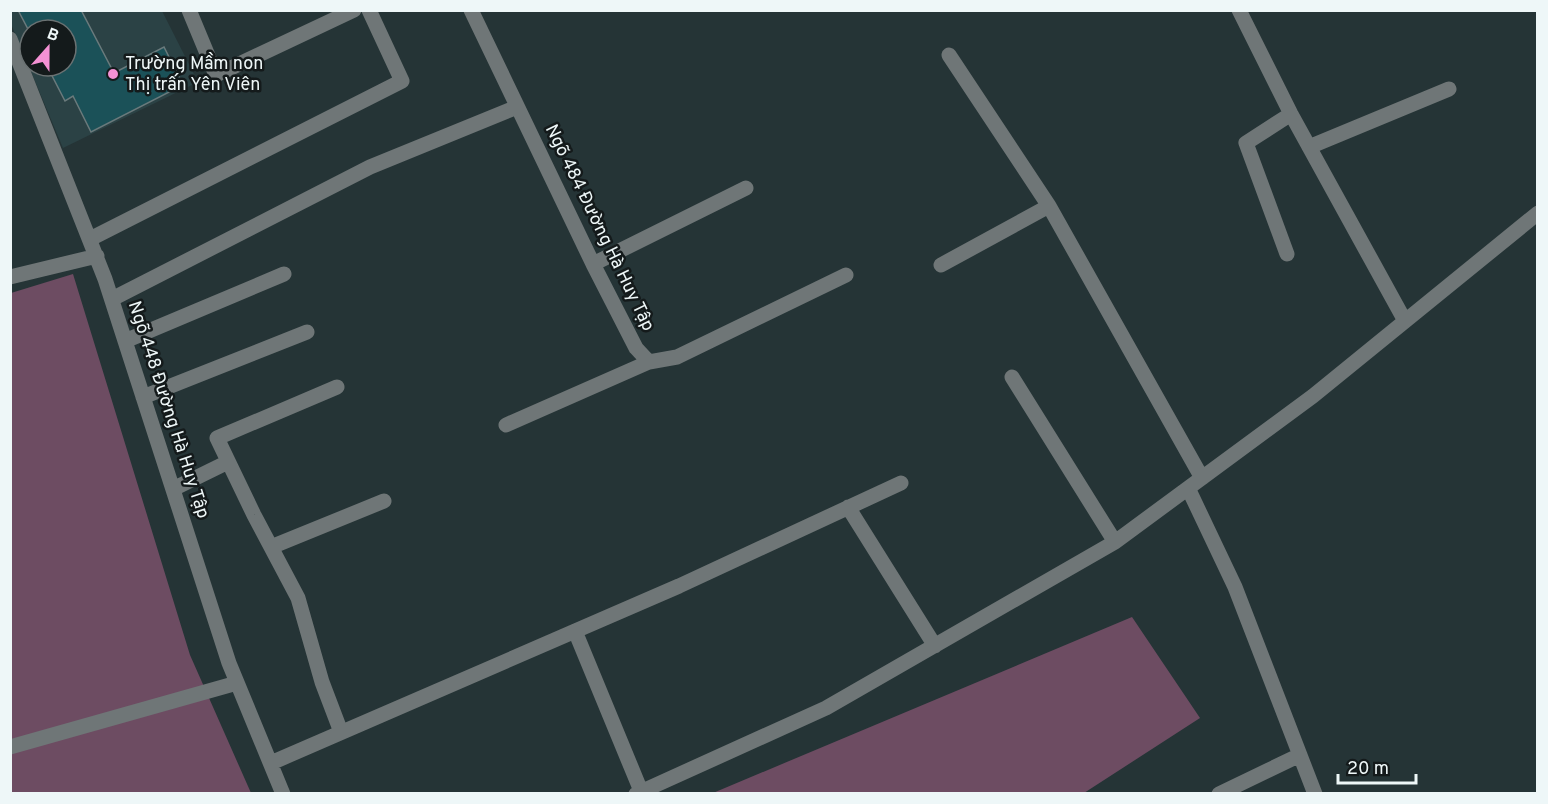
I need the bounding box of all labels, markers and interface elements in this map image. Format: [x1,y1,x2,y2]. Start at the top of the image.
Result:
north arrow [18,18,78,78]
text: B [44,25,61,47]
place label: Trường Mầm non Thị trấn Yên Viên [125,52,263,97]
marker: Trường Mầm non Thị trấn Yên Viên [106,67,120,81]
street label: Ngõ 484 Đường Hà Huy Tập [539,121,659,335]
street label: Ngõ 448 Đường Hà Huy Tập [122,298,214,522]
scale bar [1338,747,1416,785]
text: 20 m [1347,758,1389,781]

